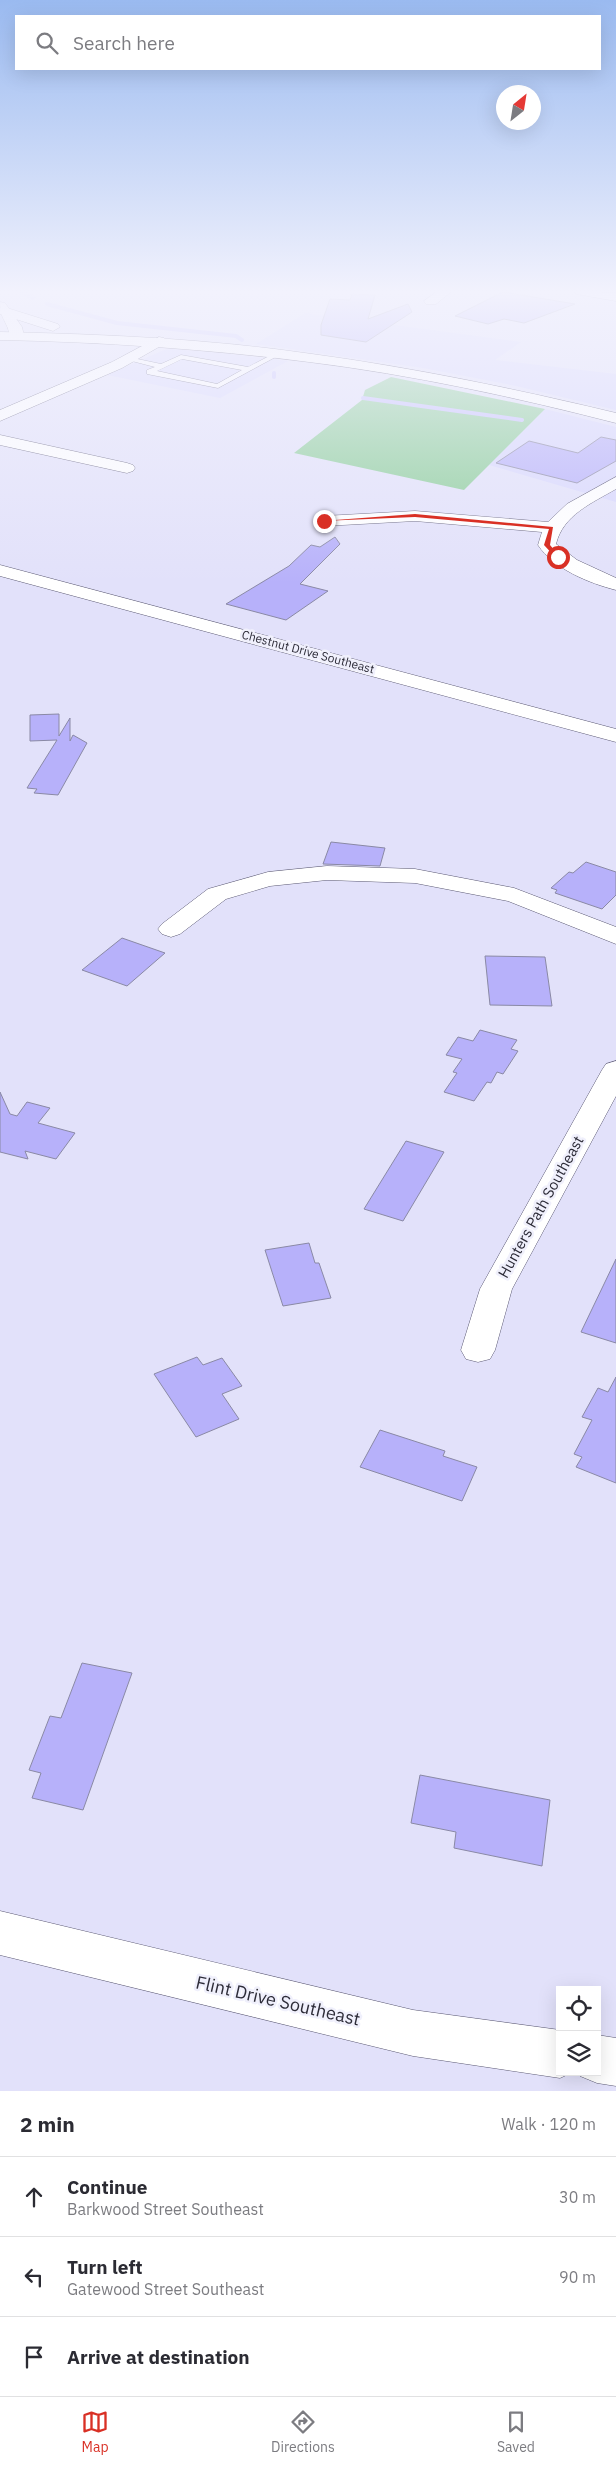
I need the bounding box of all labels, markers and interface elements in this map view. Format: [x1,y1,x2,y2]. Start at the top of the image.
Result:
search box [15,15,601,70]
icon: search [33,29,61,57]
text: Search here [73,31,175,55]
north arrow [496,85,541,130]
route end [313,510,336,533]
route start [547,546,570,569]
street label: Chestnut Drive Southeast [240,627,376,676]
street label: Hunters Path Southeast [494,1132,588,1281]
street label: Flint Drive Southeast [194,1970,363,2031]
map controls [556,1986,601,2076]
button: locate [556,1986,601,2031]
button: layers [556,2031,601,2076]
text: 2 min [20,2110,75,2138]
text: Walk · 120 m [501,2114,596,2134]
text: Continue [67,2175,147,2199]
icon: ahead [20,2183,48,2211]
text: 30 m [559,2187,596,2207]
text: Barkwood Street Southeast [67,2199,264,2219]
text: Turn left [67,2255,143,2279]
icon: left [20,2263,48,2291]
text: 90 m [559,2267,596,2287]
text: Gatewood Street Southeast [67,2279,264,2299]
icon: arrive [20,2343,48,2371]
text: Arrive at destination [67,2345,250,2369]
tab: Map [81,2408,109,2456]
tab: Directions [271,2408,335,2456]
tab: Saved [497,2408,535,2456]

